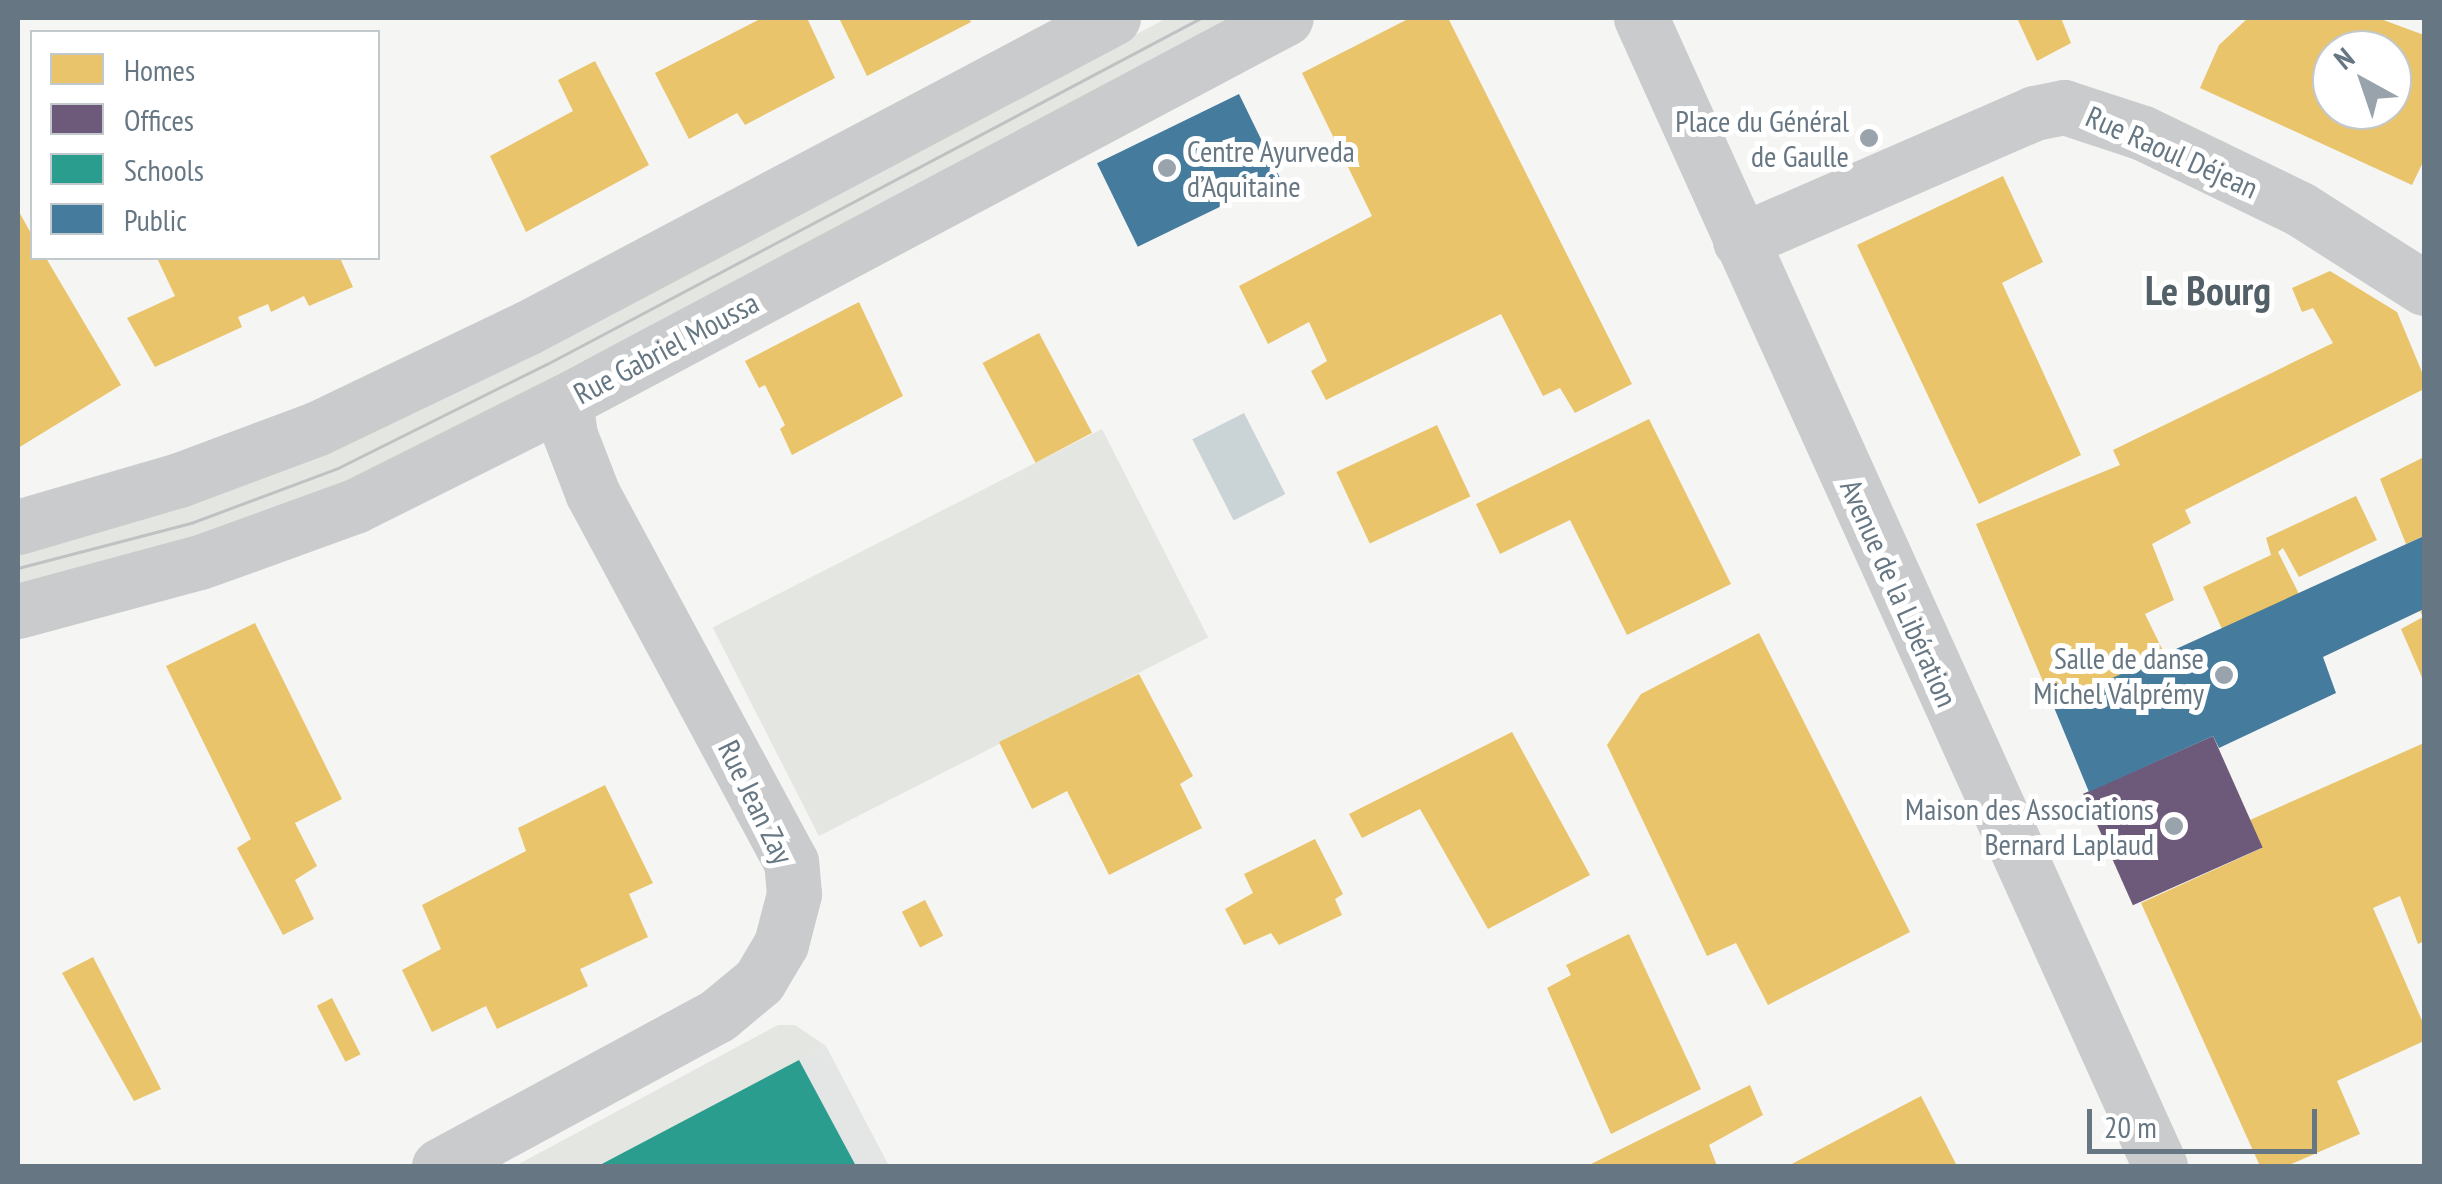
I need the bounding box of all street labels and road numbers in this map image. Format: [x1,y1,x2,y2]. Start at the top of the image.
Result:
street label: Rue Raoul Déjean [2081,98,2263,206]
street label: Rue Gabriel Moussa [568,284,764,412]
street label: Avenue de la Libération [1833,474,1965,712]
street label: Rue Jean Zay [711,734,801,870]

